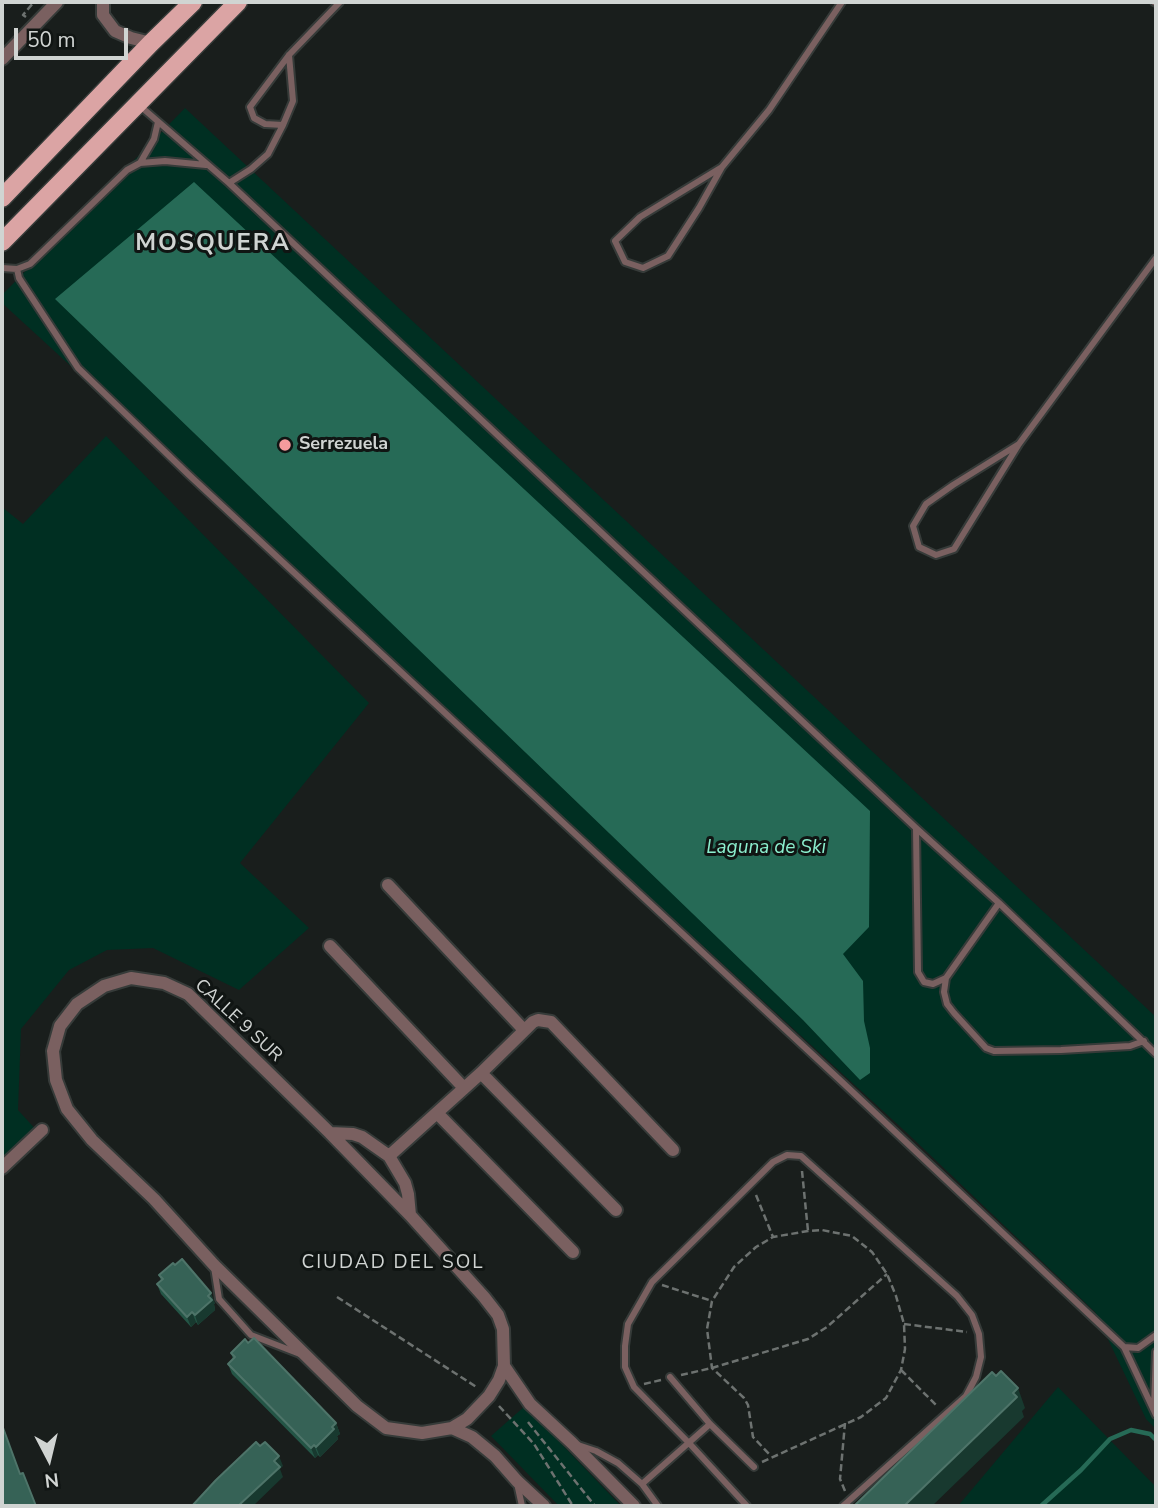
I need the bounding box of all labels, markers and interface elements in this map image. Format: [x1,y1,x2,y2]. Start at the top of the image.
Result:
scale bar [18,14,131,58]
text: 50 m [27,26,76,54]
district label: MOSQUERA [136,230,290,258]
place label: Serrezuela [299,434,388,456]
marker: Serrezuela [277,437,293,453]
water label: Laguna de Ski [706,837,826,859]
street label: CALLE 9 SUR [190,975,286,1067]
district label: CIUDAD DEL SOL [303,1252,483,1274]
north arrow [14,1424,84,1494]
text: N [43,1466,60,1494]

